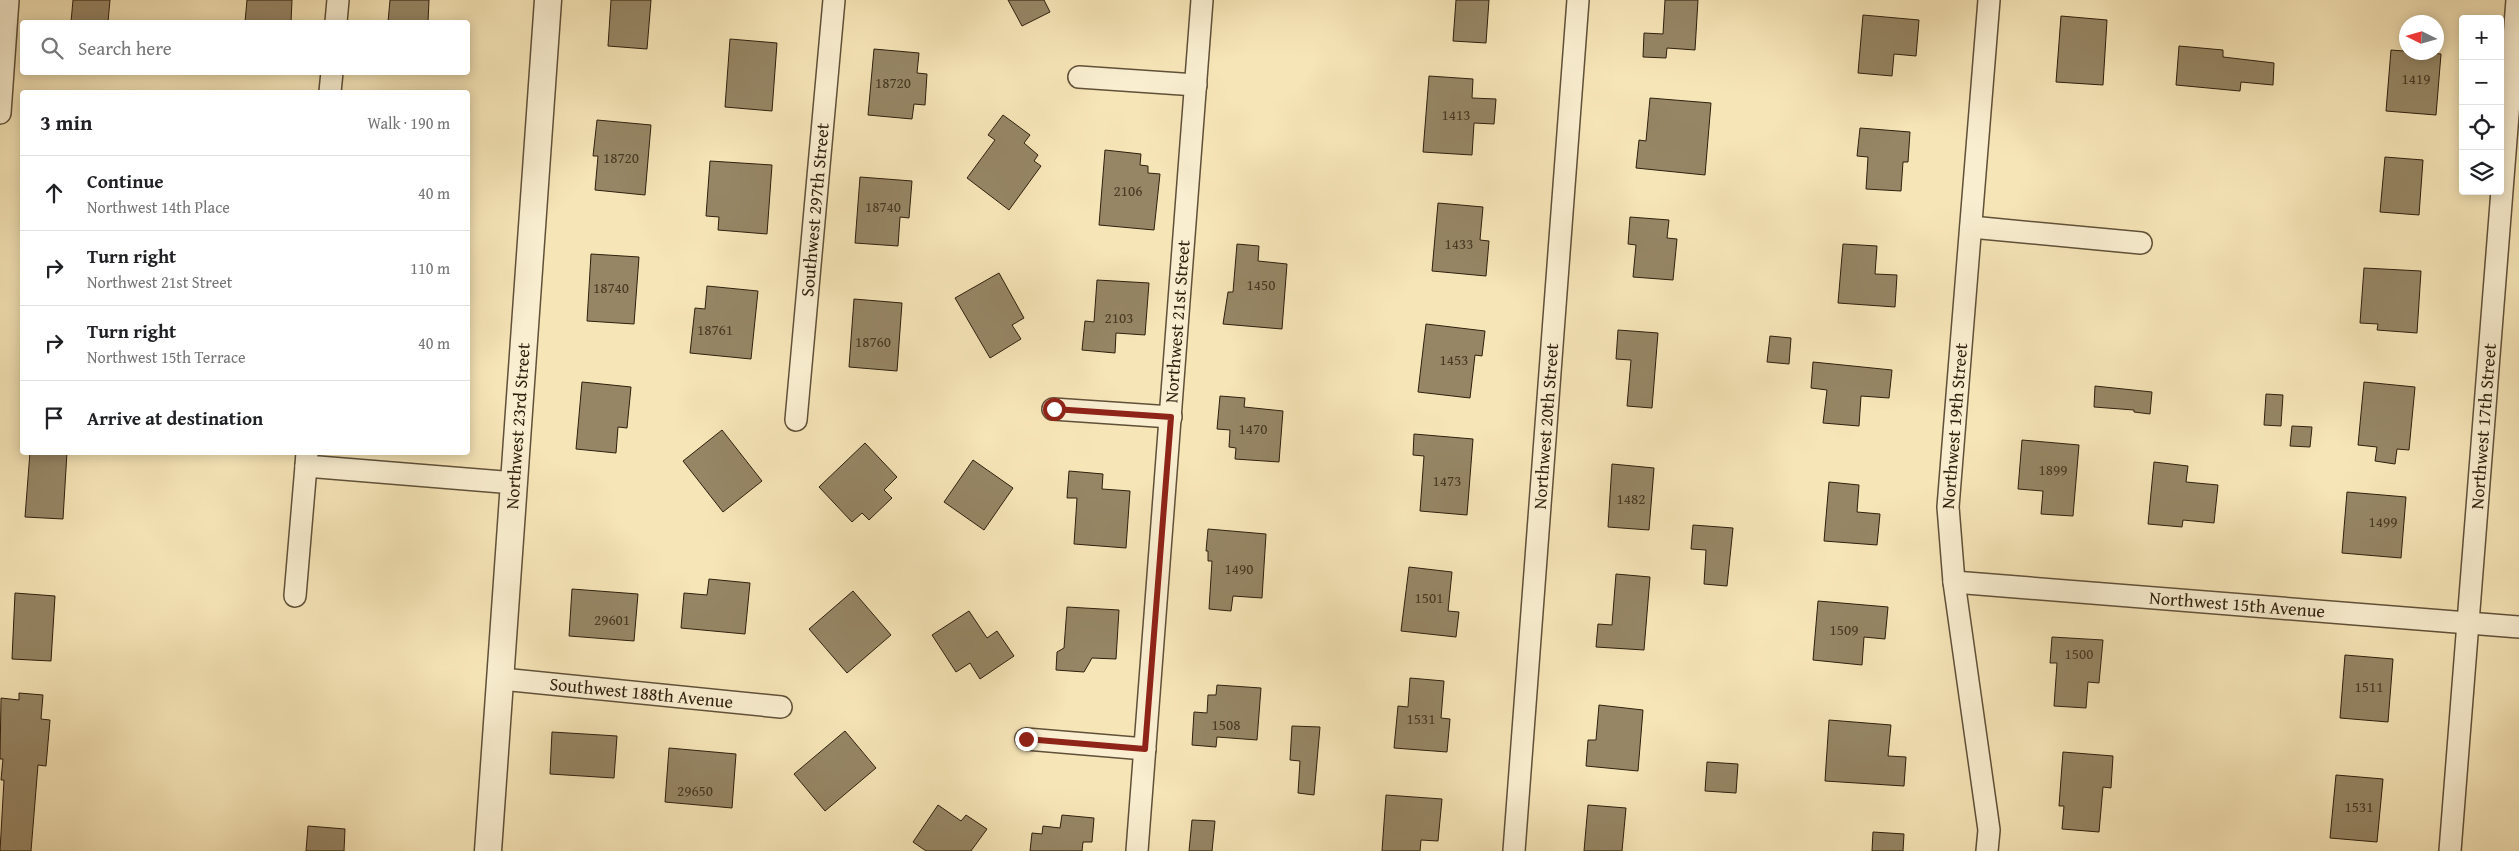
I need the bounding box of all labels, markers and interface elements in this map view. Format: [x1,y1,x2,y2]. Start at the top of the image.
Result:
north arrow [2399,15,2444,60]
map controls [2459,15,2504,195]
button: + [2459,15,2504,60]
search box [20,20,470,75]
icon: search [38,34,66,62]
text: Search here [78,34,172,62]
button: − [2459,60,2504,105]
house number: 1419 [2402,68,2430,89]
house number: 18720 [875,72,911,93]
house number: 1413 [1442,104,1470,125]
button: locate [2459,105,2504,150]
text: 3 min [40,107,92,138]
text: Walk · 190 m [367,111,450,135]
street label: Southwest 297th Street [793,121,836,298]
house number: 18720 [603,147,639,168]
button: layers [2459,150,2504,195]
text: Continue [87,167,164,195]
icon: ahead [40,179,68,207]
house number: 2106 [1114,180,1142,201]
text: 40 m [418,181,450,205]
text: Northwest 14th Place [87,195,230,219]
house number: 18740 [865,196,901,217]
house number: 1433 [1445,233,1473,254]
street label: Northwest 21st Street [1157,238,1197,404]
text: Turn right [87,242,176,270]
icon: right [40,254,68,282]
text: 110 m [410,256,450,280]
text: Northwest 21st Street [87,270,232,294]
house number: 1450 [1247,274,1275,295]
house number: 18740 [593,277,629,298]
house number: 2103 [1105,307,1133,328]
text: Turn right [87,317,176,345]
house number: 18761 [697,319,733,340]
icon: right [40,329,68,357]
text: 40 m [418,331,450,355]
house number: 18760 [855,331,891,352]
street label: Northwest 23rd Street [498,341,537,510]
street label: Northwest 20th Street [1526,341,1565,510]
street label: Northwest 19th Street [1934,341,1974,510]
street label: Northwest 17th Street [2463,342,2503,510]
text: Northwest 15th Terrace [87,345,246,369]
house number: 1453 [1440,349,1468,370]
route start [1043,398,1066,421]
icon: arrive [40,404,68,432]
text: Arrive at destination [87,404,263,432]
house number: 1470 [1239,418,1267,439]
house number: 1899 [2039,459,2067,480]
house number: 1473 [1433,470,1461,491]
house number: 1482 [1617,488,1645,509]
house number: 1499 [2369,511,2397,532]
house number: 1490 [1225,558,1253,579]
street label: Northwest 15th Avenue [2148,584,2326,625]
house number: 1501 [1415,587,1443,608]
house number: 29601 [594,609,630,630]
house number: 1509 [1830,619,1858,640]
house number: 1500 [2065,643,2093,664]
street label: Southwest 188th Avenue [548,670,734,715]
house number: 1511 [2355,676,2383,697]
house number: 1531 [1407,708,1435,729]
house number: 1508 [1212,714,1240,735]
route end [1015,728,1038,751]
house number: 29650 [677,780,713,801]
house number: 1531 [2345,796,2373,817]

